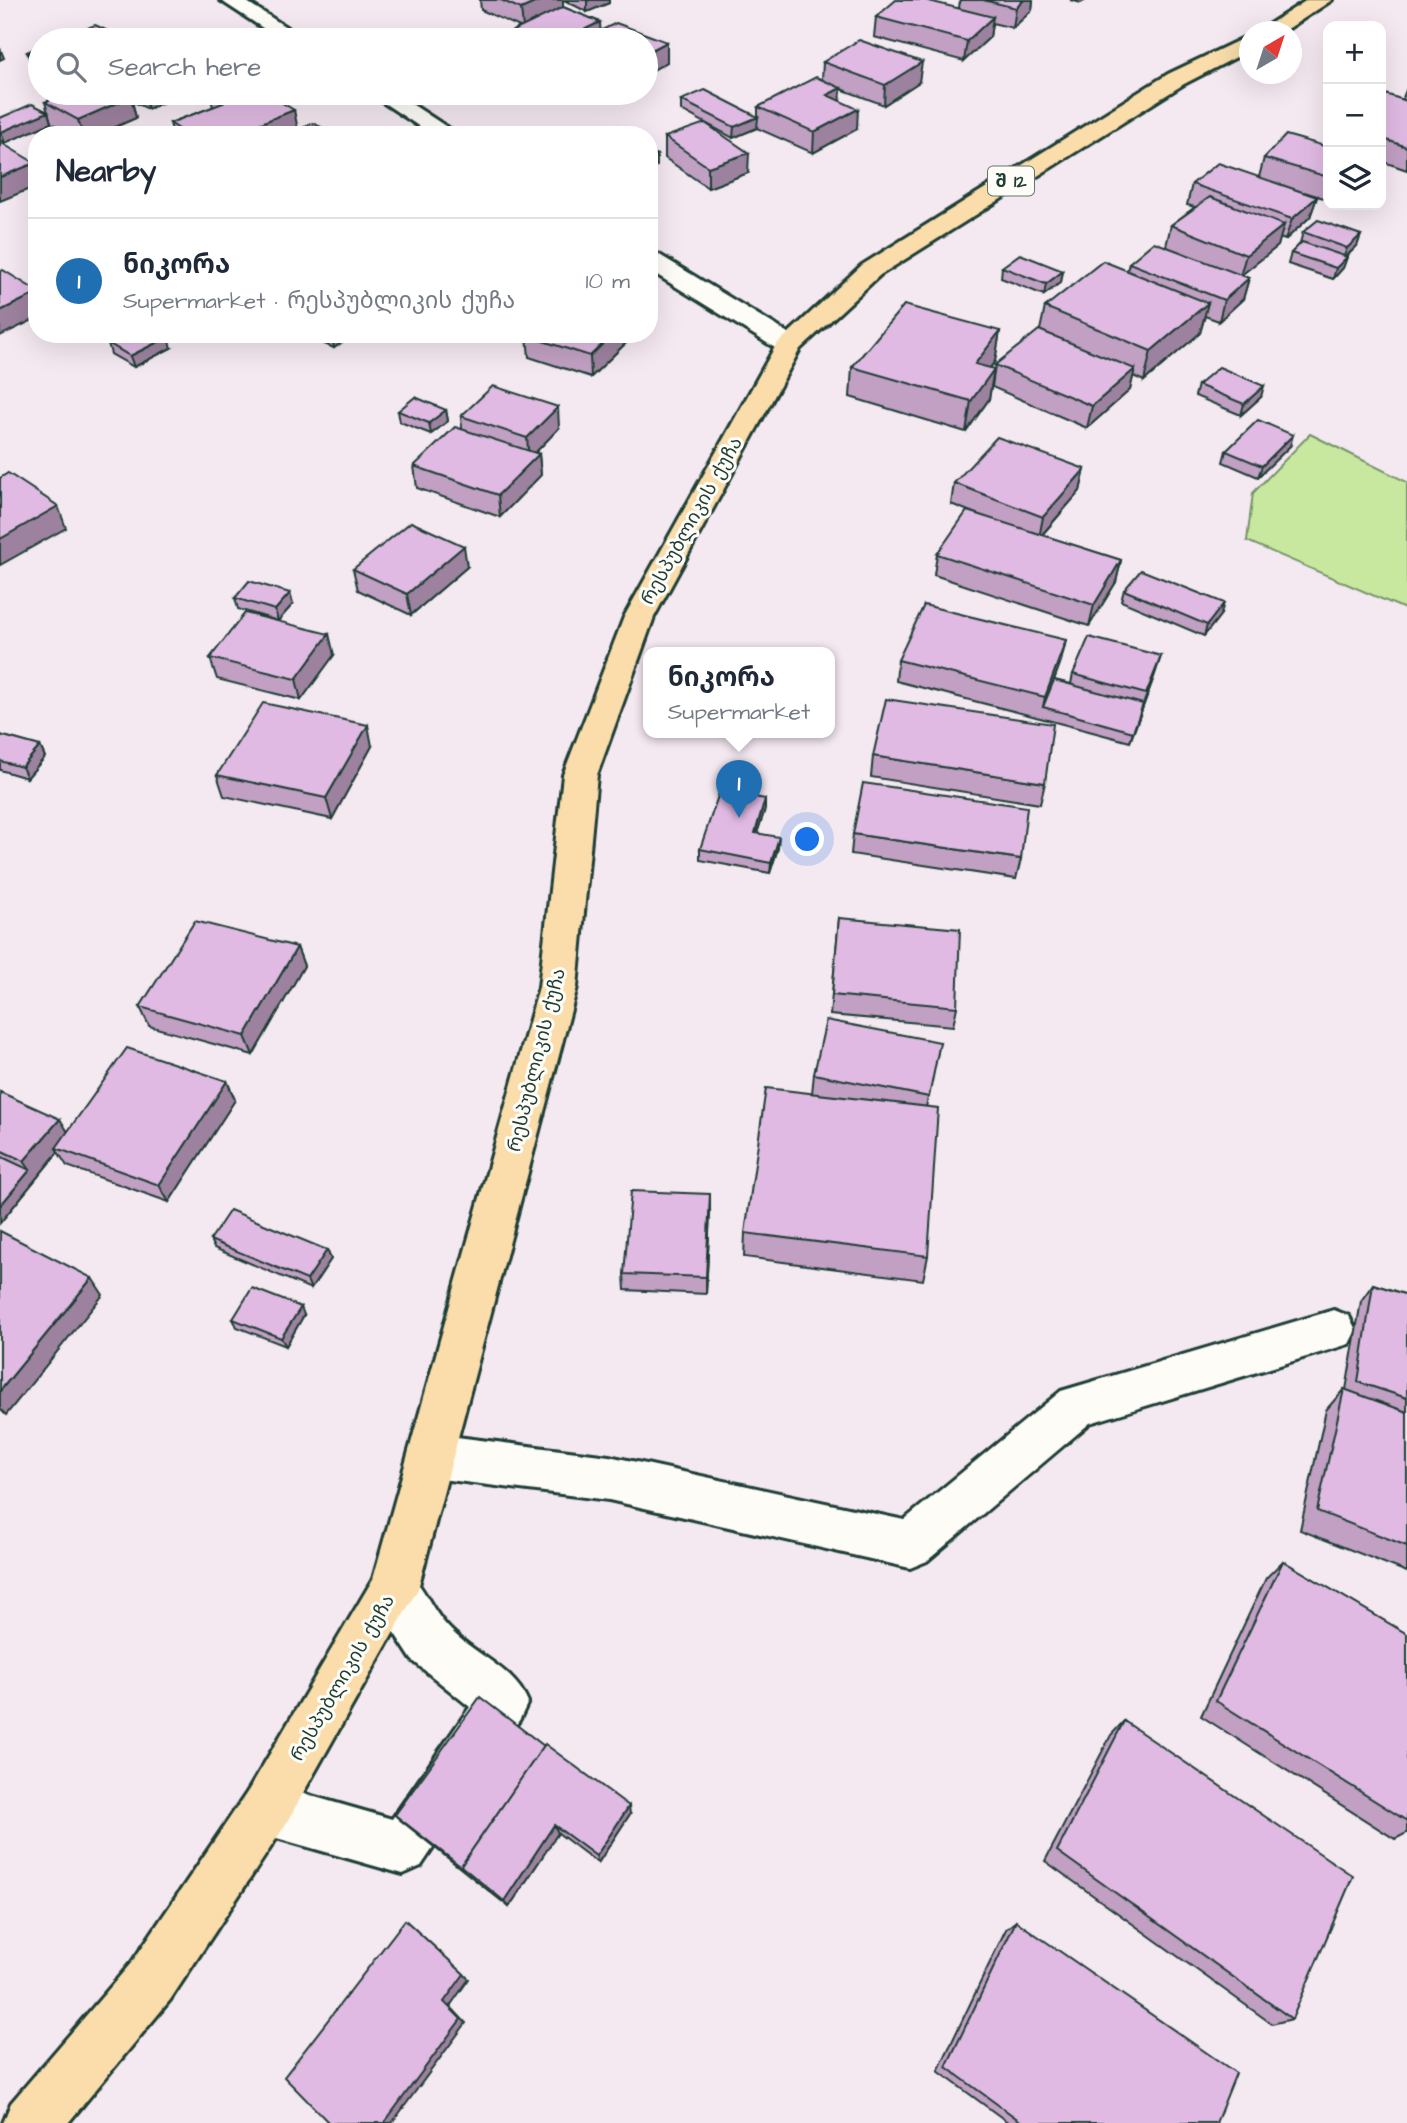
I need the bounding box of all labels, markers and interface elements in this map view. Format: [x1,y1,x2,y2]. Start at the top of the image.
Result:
north arrow [1239,21,1302,84]
map controls [1323,21,1386,210]
button: + [1323,21,1386,84]
search box [28,28,658,105]
icon: search [52,48,90,86]
text: Search here [108,49,261,85]
button: − [1323,84,1386,147]
button: layers [1323,147,1386,210]
text: Nearby [56,151,156,193]
road number: შ 12 [988,166,1034,196]
text: ნიკორა [123,247,230,283]
text: 1 [78,265,80,297]
text: 10 m [585,265,630,297]
text: Supermarket · რესპუბლიკის ქუჩა [123,285,515,317]
street label: რესპუბლიკის ქუჩა [635,432,749,610]
popup [643,647,835,738]
text: ნიკორა [668,660,775,696]
text: Supermarket [668,696,810,728]
pin: 1 [716,760,762,818]
your location [790,822,824,856]
street label: რესპუბლიკის ქუჩა [501,965,573,1155]
street label: რესპუბლიკის ქუჩა [284,1590,402,1766]

